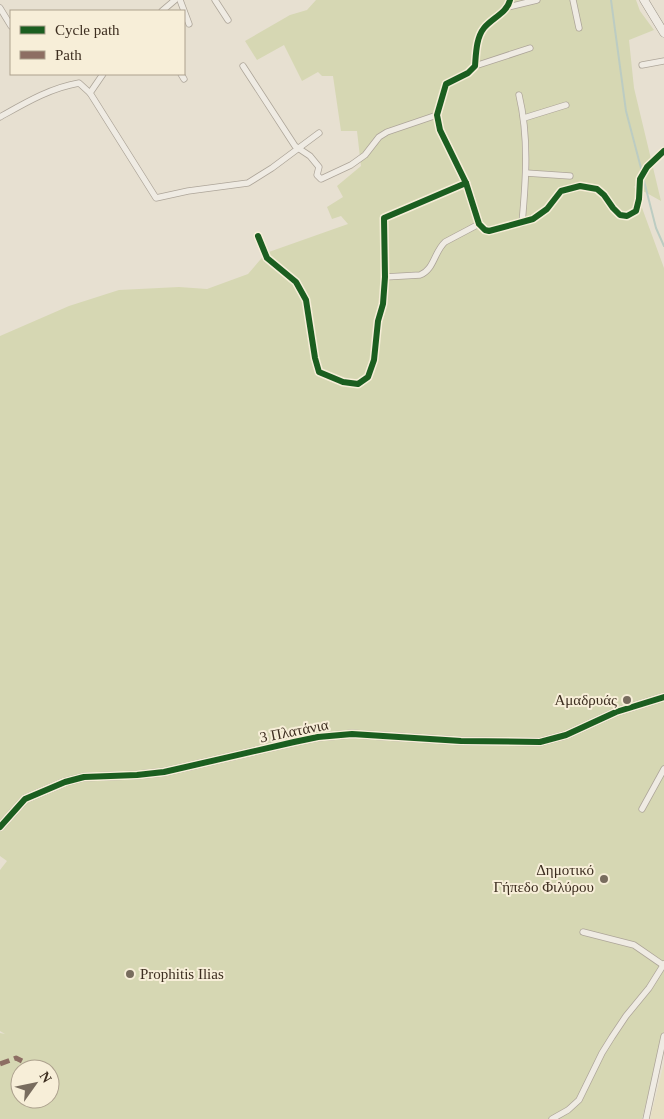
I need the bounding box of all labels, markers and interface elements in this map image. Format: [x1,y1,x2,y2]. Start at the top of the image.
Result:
legend [10,10,185,75]
text: Cycle path [55,22,120,38]
text: Path [55,47,82,63]
place label: Αμαδρυάς [554,692,617,708]
marker: Αμαδρυάς [621,694,633,706]
street label: 3 Πλατάνια [258,716,330,746]
place label: Δημοτικό Γήπεδο Φιλύρου [493,862,594,895]
marker: Δημοτικό Γήπεδο Φιλύρου [598,873,610,885]
place label: Prophitis Ilias [140,966,224,982]
marker: Prophitis Ilias [124,968,136,980]
north arrow [10,1059,60,1109]
text: N [36,1069,55,1086]

